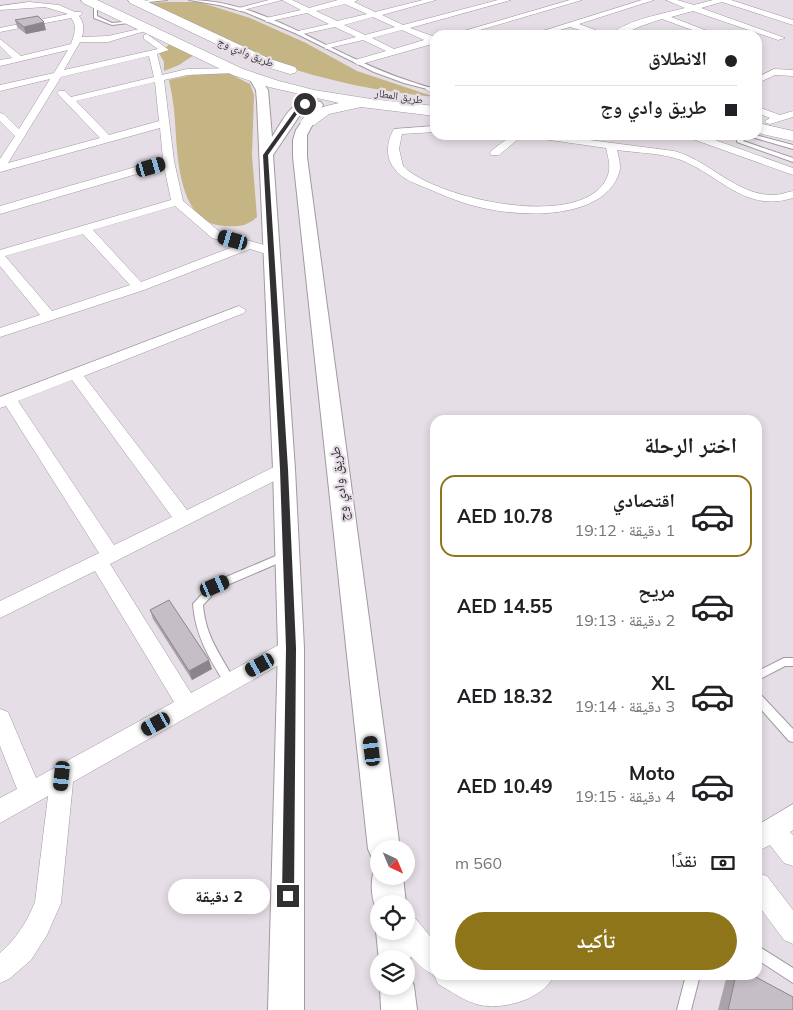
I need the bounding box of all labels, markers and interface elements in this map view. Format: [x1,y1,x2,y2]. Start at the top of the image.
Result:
street label: طريق وادي وج [215,34,276,72]
text: الانطلاق [648,46,707,70]
street label: طريق المطار [373,85,424,107]
route start [294,93,316,115]
text: طريق وادي وج [600,95,707,119]
car [134,156,167,178]
car [216,229,249,251]
text: اختر الرحلة [644,431,737,459]
street label: طريق وادي وج [325,445,355,523]
text: اقتصادي [613,488,675,512]
icon: car [690,494,735,539]
text: AED 10.78 [457,504,553,528]
text: 1 دقيقة · 19:12 [575,520,675,540]
car [198,573,231,599]
text: مريح [638,578,675,602]
icon: car [690,584,735,629]
text: AED 14.55 [457,594,553,618]
text: 2 دقيقة · 19:13 [575,610,675,630]
car [243,651,276,679]
text: XL [652,671,675,695]
icon: car [690,674,735,719]
text: AED 18.32 [457,684,553,708]
text: 3 دقيقة · 19:14 [575,696,675,716]
car [139,710,172,738]
car [362,735,381,767]
car [52,760,71,792]
text: Moto [629,761,675,785]
icon: car [690,764,735,809]
text: AED 10.49 [457,774,553,798]
text: 4 دقيقة · 19:15 [575,786,675,806]
north arrow [370,840,415,885]
map controls [370,840,415,995]
text: نقدًا [671,848,697,872]
icon: cash [709,849,737,877]
text: 560 m [455,853,502,873]
callout: 2 دقيقة [168,878,270,914]
route end [277,885,299,907]
text: 2 دقيقة [195,886,243,906]
button: locate [370,895,415,940]
button: تأكيد [455,912,737,970]
button: layers [370,950,415,995]

